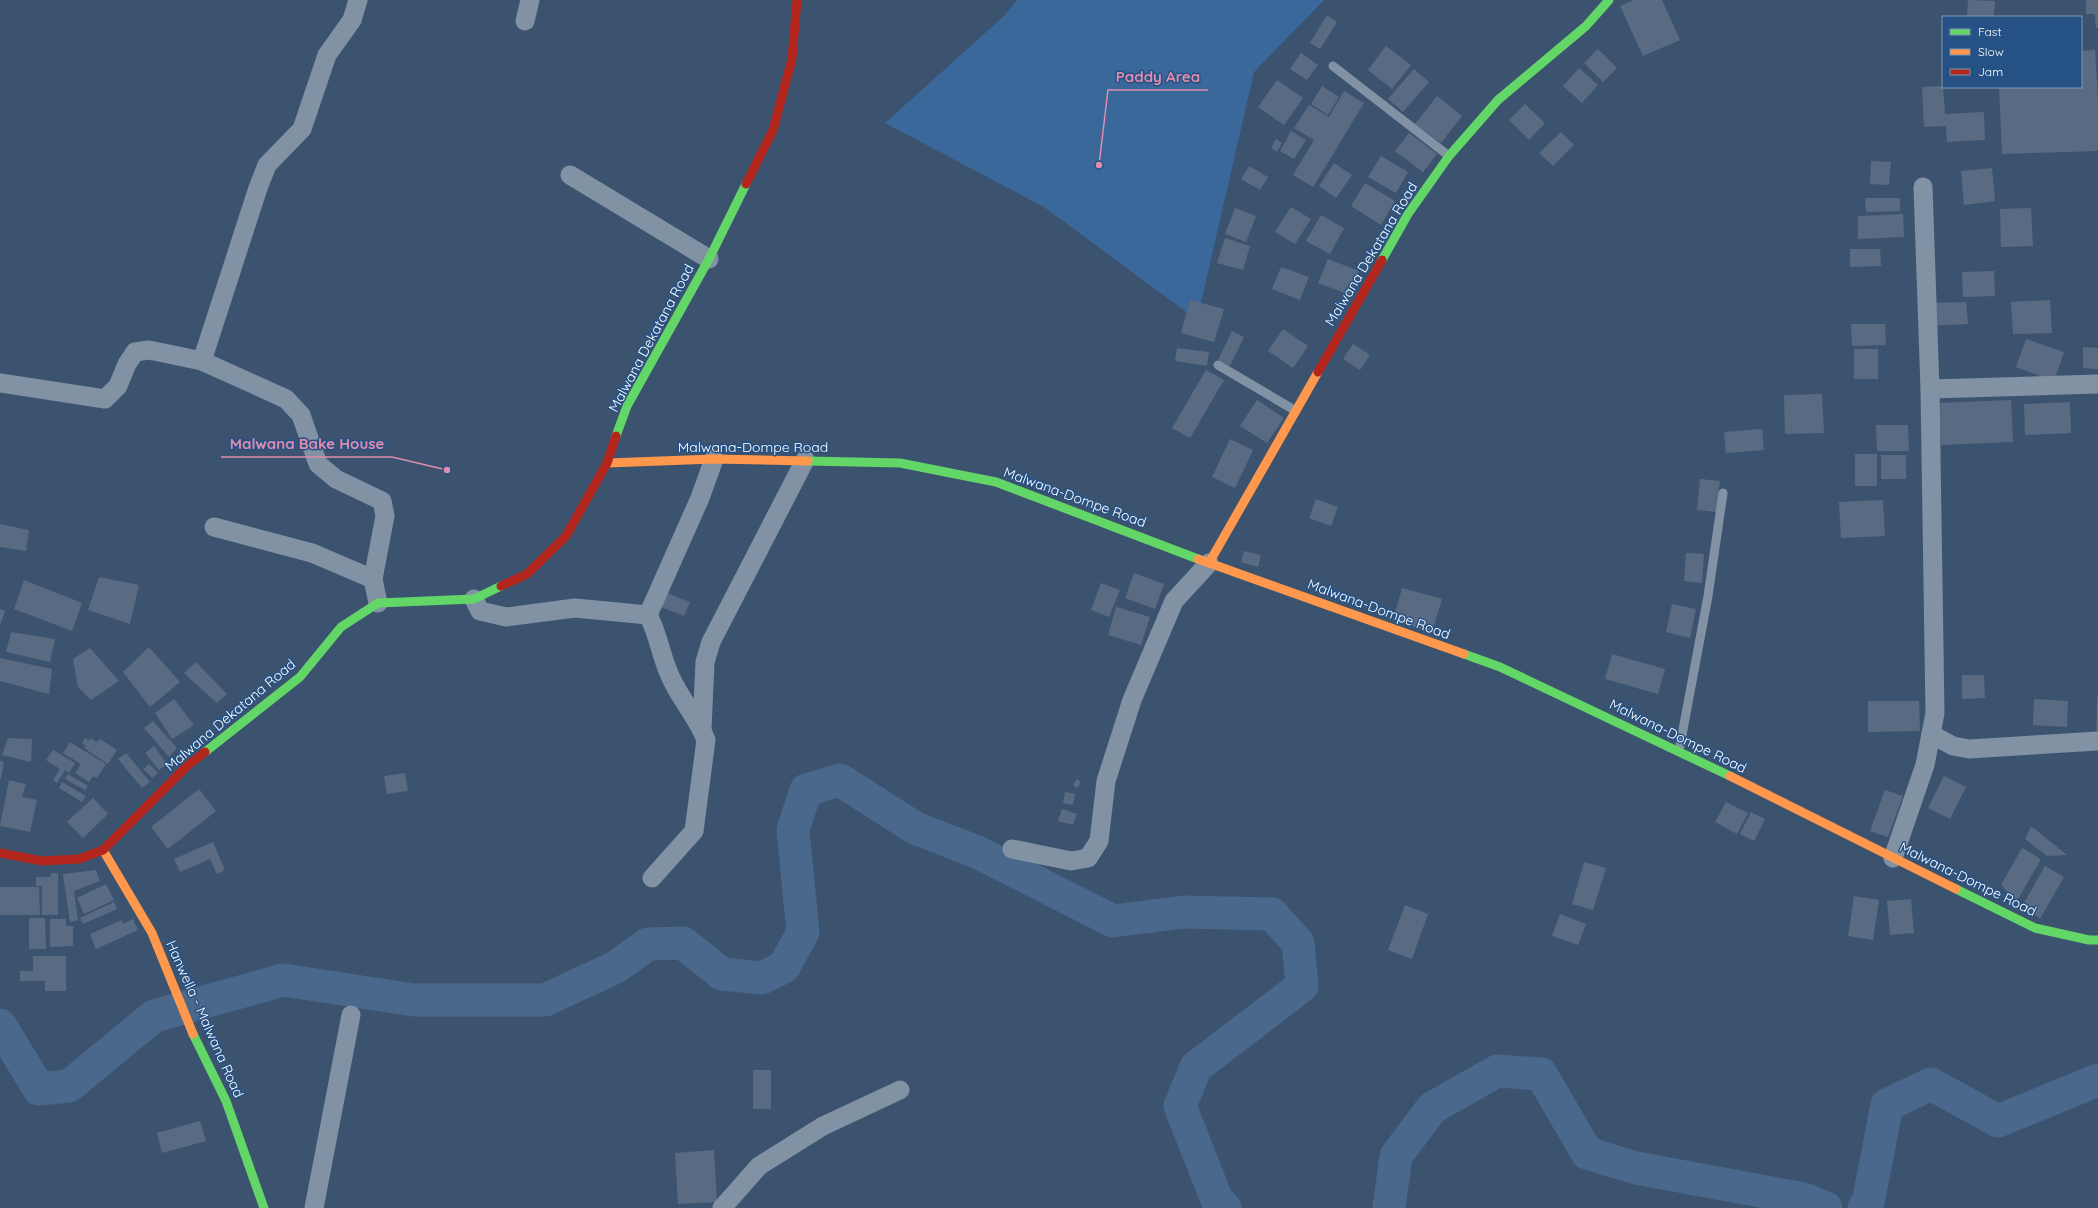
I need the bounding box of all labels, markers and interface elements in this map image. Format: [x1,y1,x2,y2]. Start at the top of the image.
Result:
legend [1942,16,2082,88]
text: Fast [1978,24,2002,39]
text: Slow [1978,44,2004,59]
callout: Paddy Area [1108,63,1208,90]
text: Jam [1978,64,2003,79]
text: Paddy Area [1116,67,1200,86]
street label: Malwana Dekatana Road [1321,179,1421,329]
street label: Malwana Dekatana Road [604,261,698,415]
callout: Malwana Bake House [221,430,392,457]
text: Malwana Bake House [230,434,384,453]
street label: Malwana-Dompe Road [678,438,828,456]
street label: Malwana-Dompe Road [1001,463,1149,531]
street label: Malwana-Dompe Road [1305,575,1453,643]
street label: Malwana Dekatana Road [161,655,299,775]
street label: Malwana-Dompe Road [1606,695,1750,777]
street label: Malwana-Dompe Road [1896,838,2040,920]
street label: Hanwella - Malwana Road [162,938,248,1100]

